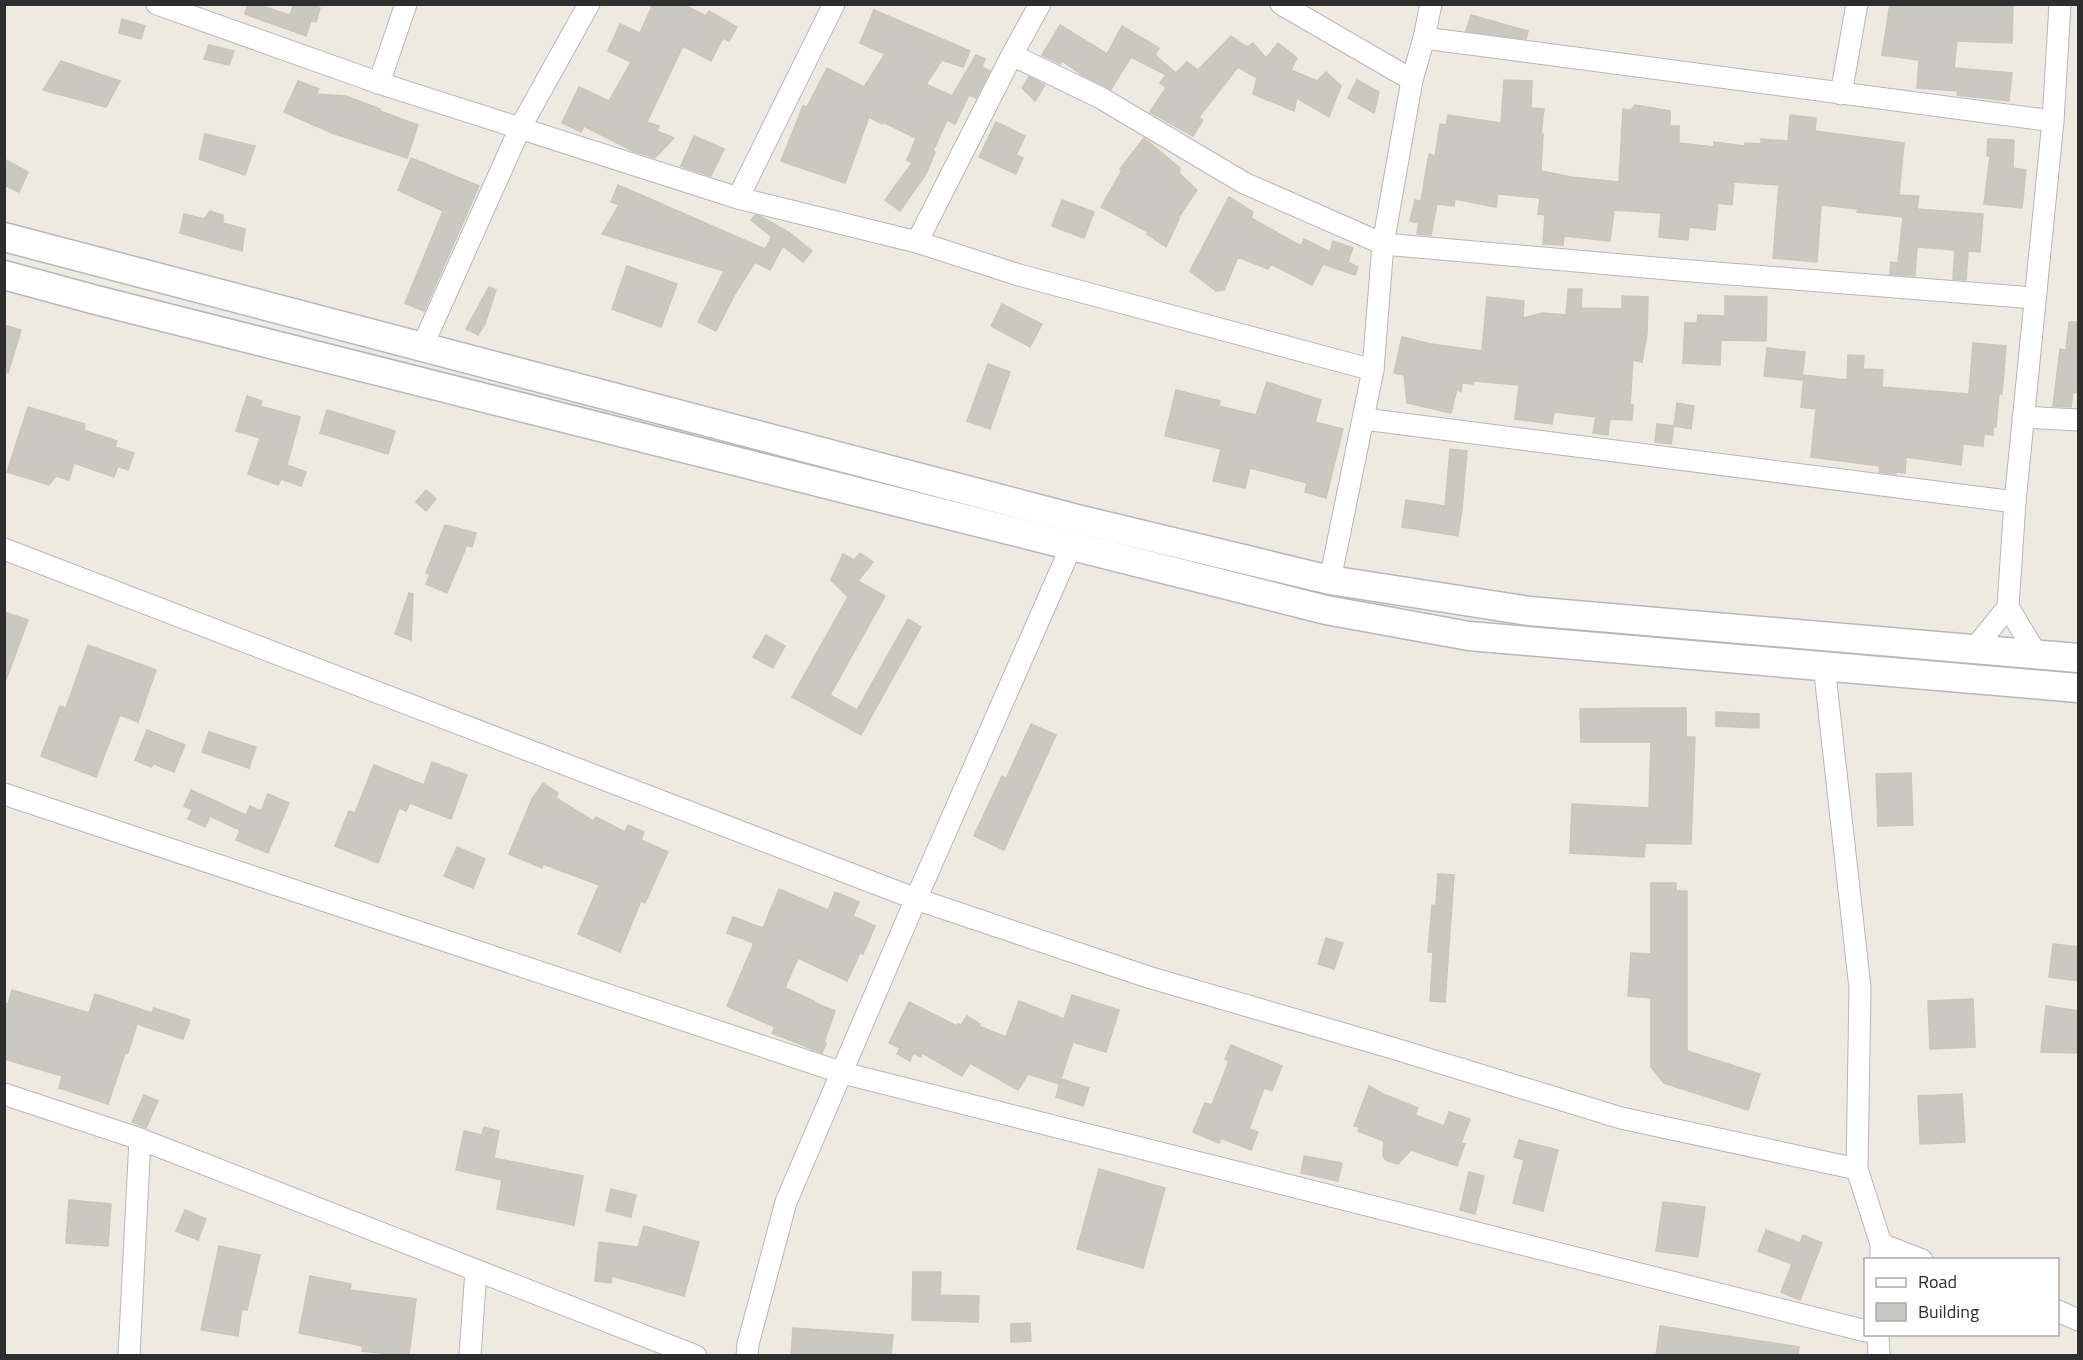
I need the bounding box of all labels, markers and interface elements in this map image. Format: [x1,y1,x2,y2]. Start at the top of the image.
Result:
legend [1864,1258,2059,1336]
text: Road [1918,1268,1957,1295]
text: Building [1918,1298,1979,1325]

